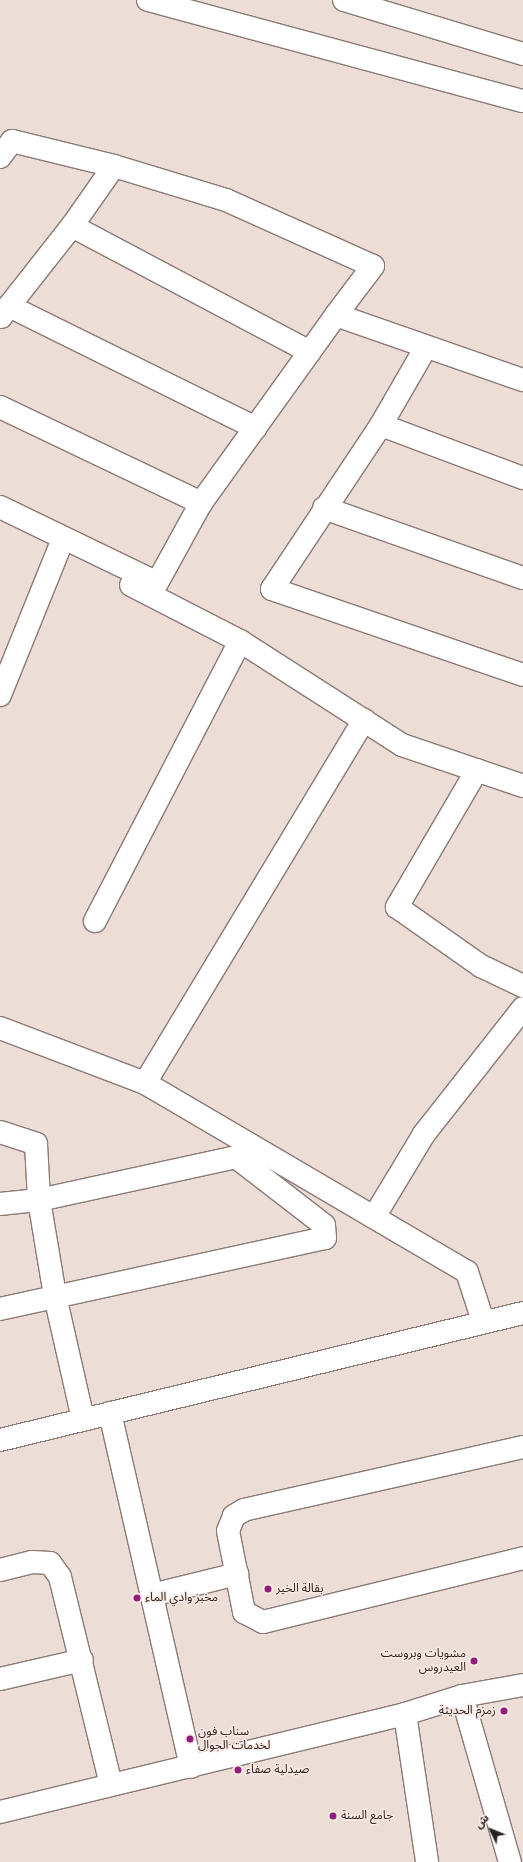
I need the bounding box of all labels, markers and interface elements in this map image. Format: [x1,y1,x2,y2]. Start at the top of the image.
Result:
place label: بقالة الخير [276,1582,323,1596]
marker: بقالة الخير [263,1584,273,1594]
place label: مخبز وادي الماء [145,1591,218,1605]
marker: مخبز وادي الماء [132,1593,142,1603]
place label: مشويات وبروست العيدروس [381,1647,466,1675]
marker: مشويات وبروست العيدروس [469,1656,479,1666]
place label: زمزم الحديثة [439,1704,496,1718]
marker: زمزم الحديثة [499,1706,509,1716]
place label: سناب فون لخدمات الجوال [198,1725,270,1753]
marker: سناب فون لخدمات الجوال [185,1734,195,1744]
place label: صيدلية صفاء [246,1763,309,1777]
marker: صيدلية صفاء [233,1765,243,1775]
place label: جامع السنة [341,1809,393,1823]
north arrow [471,1810,511,1850]
marker: جامع السنة [328,1811,338,1821]
text: ش [472,1812,492,1831]

